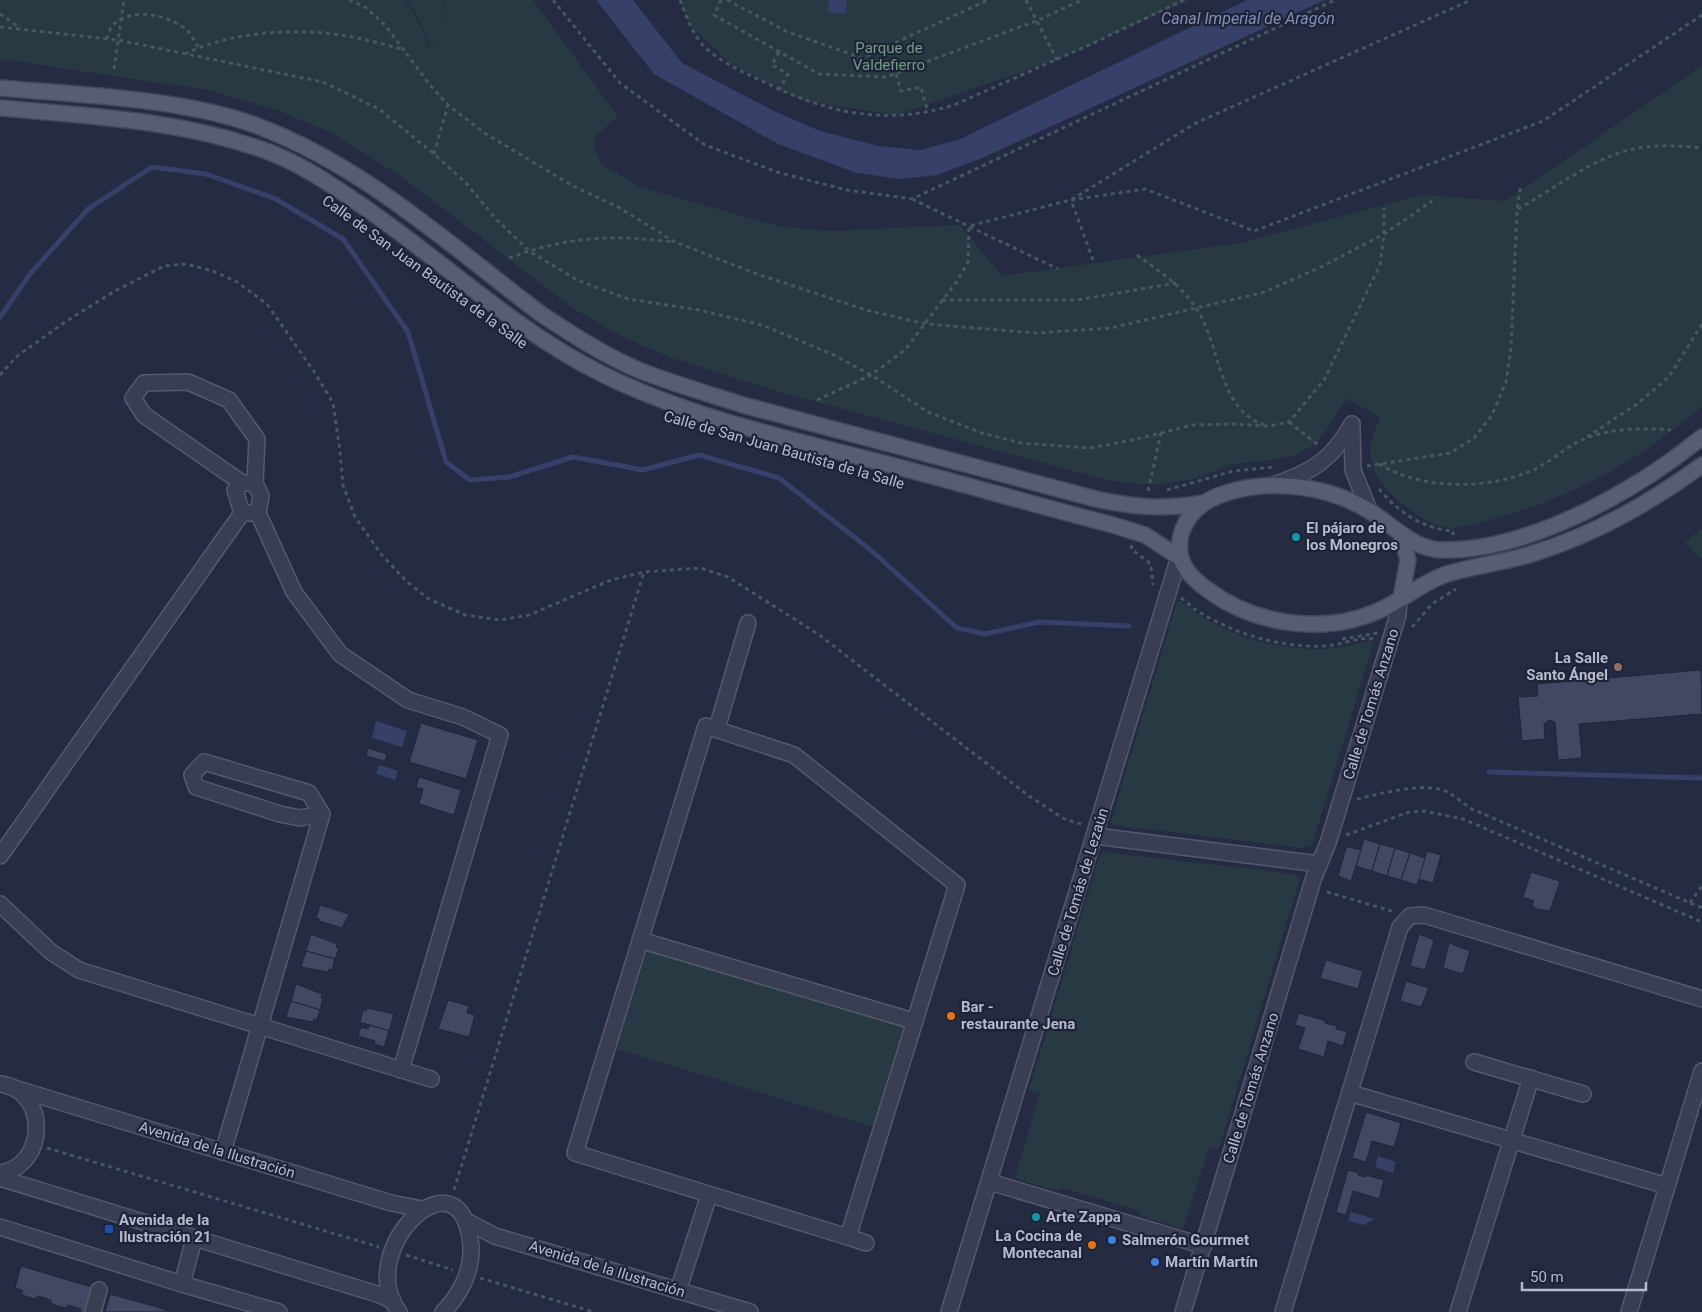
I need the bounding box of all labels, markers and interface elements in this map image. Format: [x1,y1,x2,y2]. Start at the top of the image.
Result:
water label: Canal Imperial de Aragón [1161,9,1335,28]
park label: Parque de Valdefierro [853,39,925,74]
street label: Calle de San Juan Bautista de la Salle [319,191,531,353]
street label: Calle de San Juan Bautista de la Salle [662,407,907,493]
place label: El pájaro de los Monegros [1306,519,1398,554]
marker: El pájaro de los Monegros [1290,531,1302,543]
street label: Calle de Tomás Anzano [1339,626,1403,782]
place label: La Salle Santo Ángel [1526,649,1608,684]
marker: La Salle Santo Ángel [1612,661,1624,673]
street label: Calle de Tomás de Lezaún [1044,806,1112,978]
place label: Bar - restaurante Jena [961,998,1075,1033]
marker: Bar - restaurante Jena [945,1010,957,1022]
street label: Calle de Tomás Anzano [1219,1010,1283,1166]
street label: Avenida de la Ilustración [137,1118,297,1182]
place label: Arte Zappa [1046,1208,1121,1226]
place label: Avenida de la Ilustración 21 [119,1211,211,1246]
marker: Arte Zappa [1030,1211,1042,1223]
marker: Avenida de la Ilustración 21 [103,1223,115,1235]
place label: La Cocina de Montecanal [995,1227,1082,1262]
place label: Salmerón Gourmet [1122,1231,1249,1249]
marker: Salmerón Gourmet [1106,1234,1118,1246]
street label: Avenida de la Ilustración [527,1237,687,1301]
marker: La Cocina de Montecanal [1086,1239,1098,1251]
place label: Martín Martín [1165,1253,1258,1271]
marker: Martín Martín [1149,1256,1161,1268]
scale bar [1522,1260,1646,1292]
text: 50 m [1530,1268,1564,1286]

